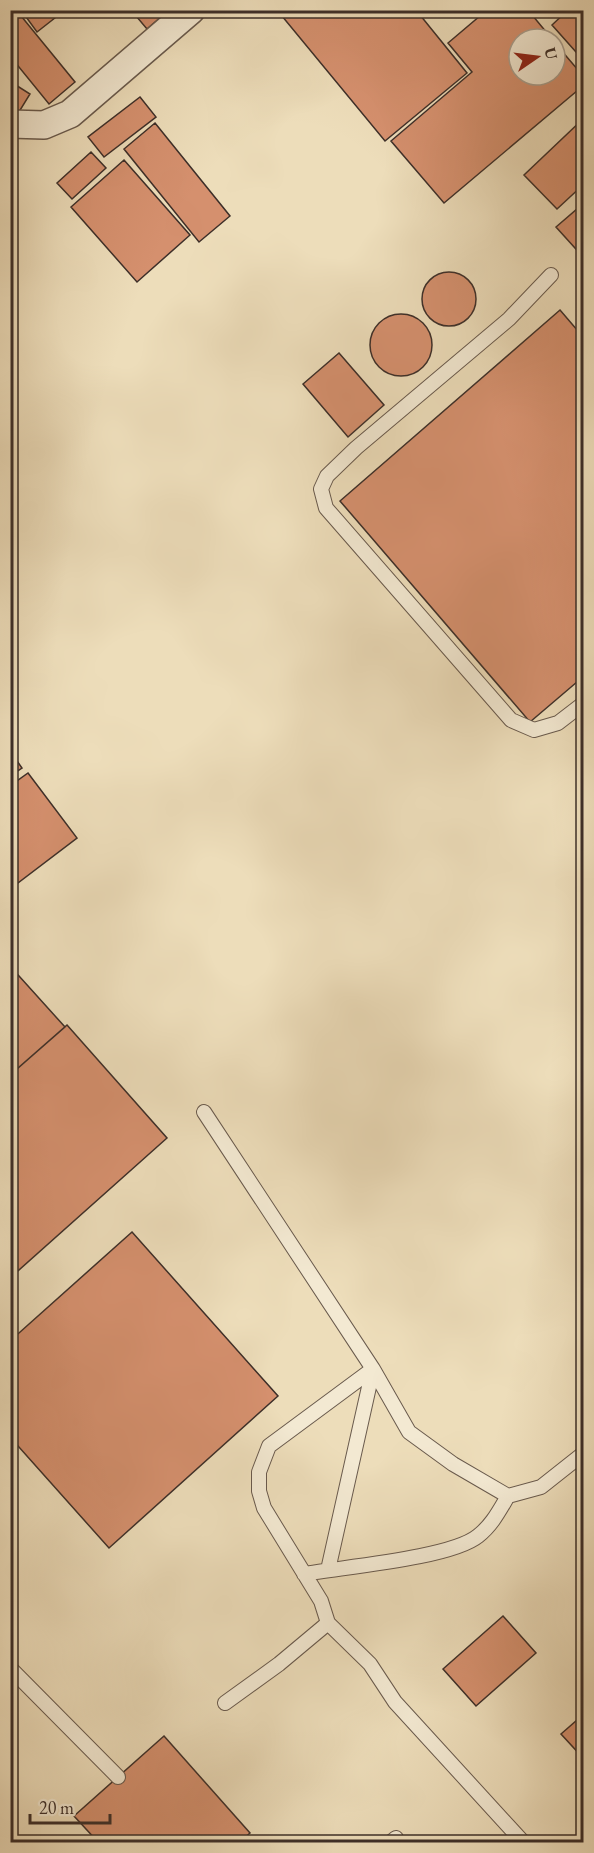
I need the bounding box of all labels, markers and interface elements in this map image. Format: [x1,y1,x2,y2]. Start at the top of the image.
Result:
north arrow [507,27,567,87]
text: U [539,45,563,62]
scale bar [30,1787,110,1825]
text: 20 m [39,1796,74,1819]

